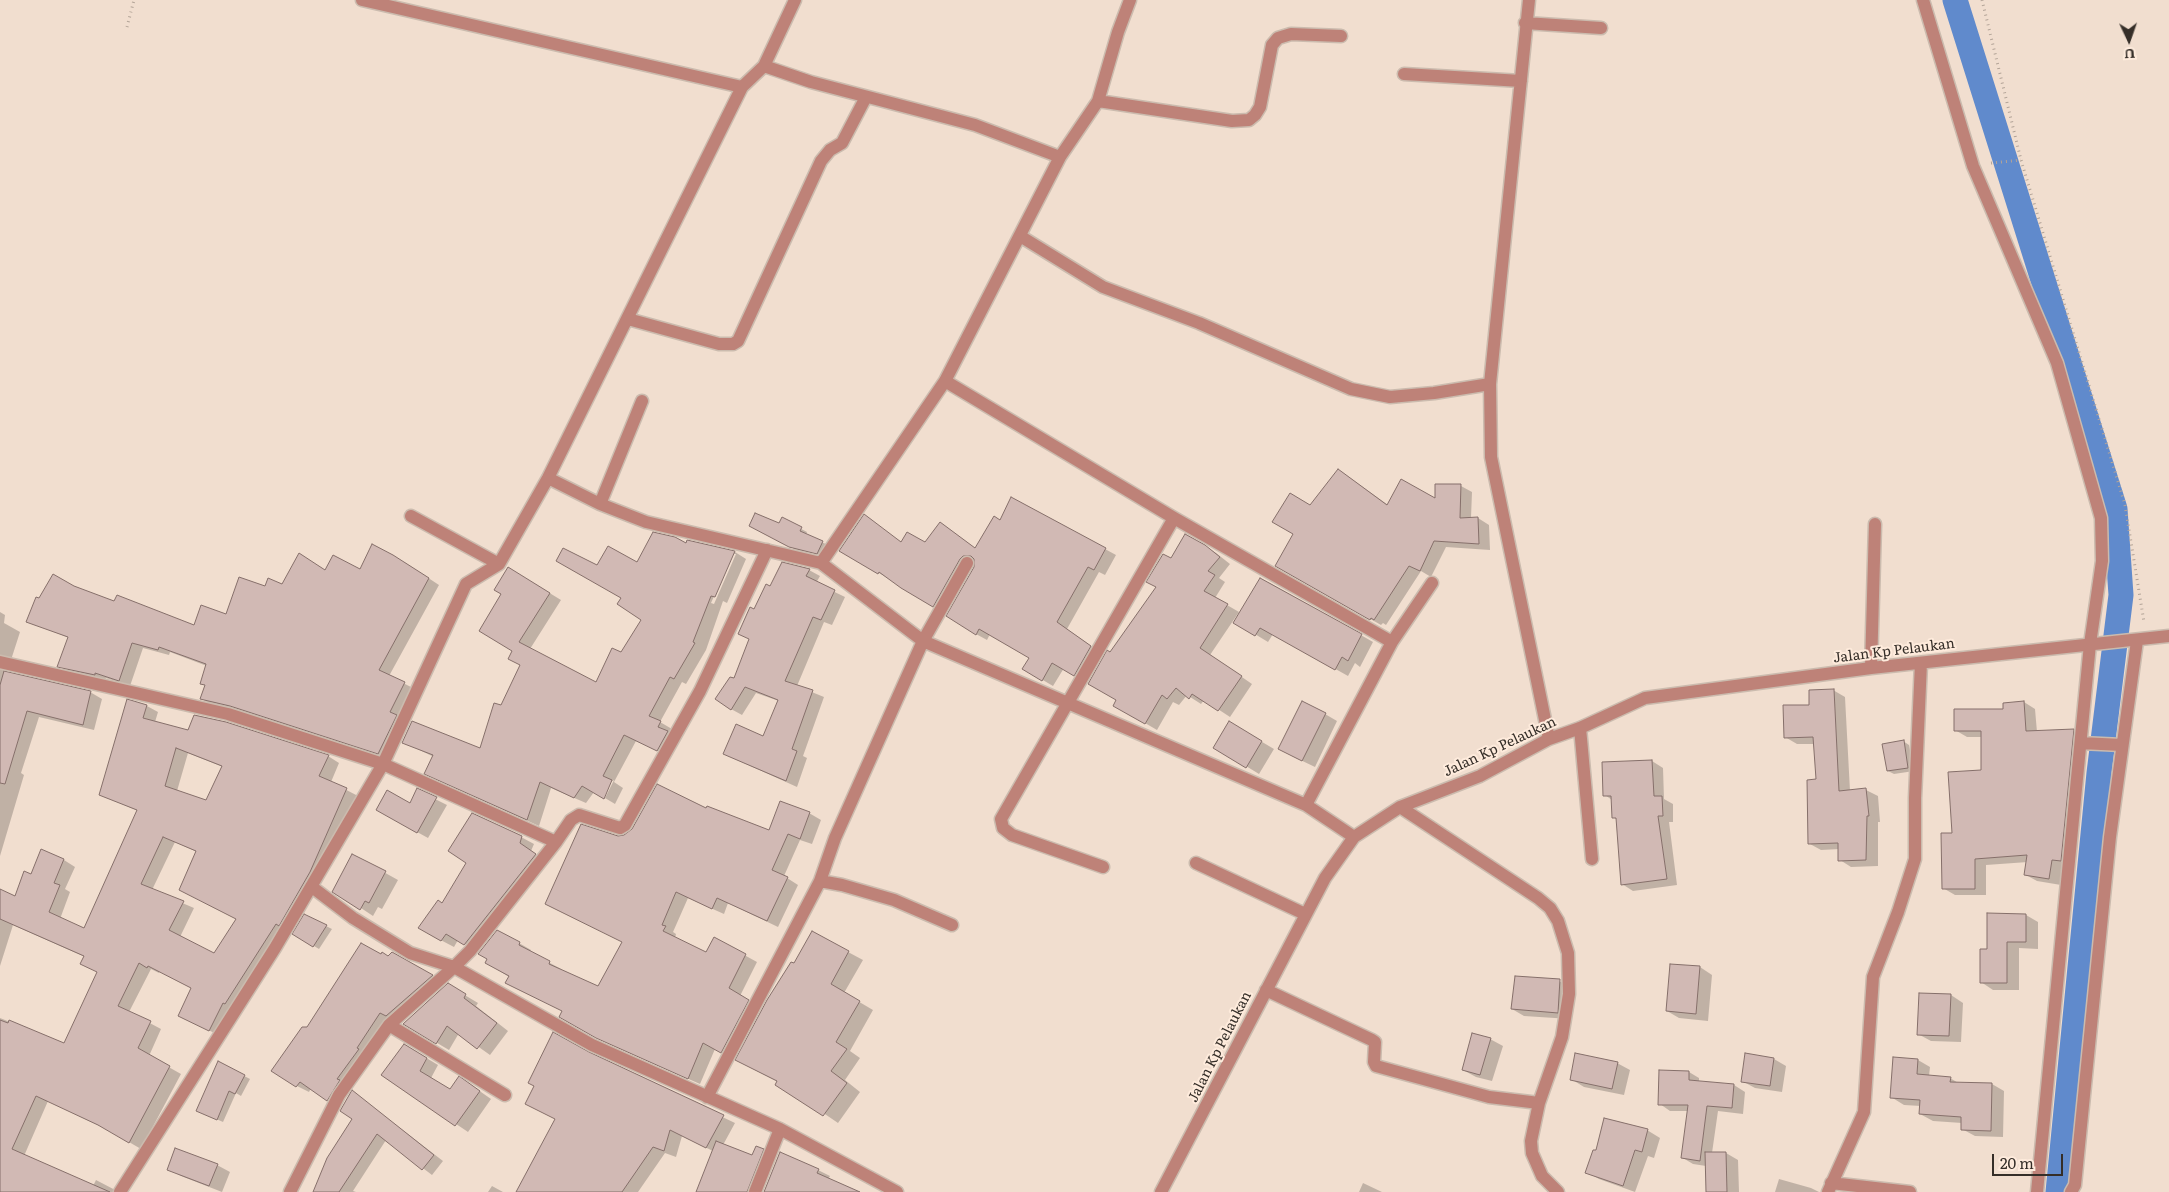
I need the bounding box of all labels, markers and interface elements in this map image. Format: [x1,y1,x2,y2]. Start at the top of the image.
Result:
north arrow [2104,15,2154,65]
text: U [2124,45,2136,65]
street label: Jalan Kp Pelaukan [1832,635,1956,667]
street label: Jalan Kp Pelaukan [1441,714,1559,780]
street label: Jalan Kp Pelaukan [1185,989,1255,1105]
scale bar [1994,1144,2065,1176]
text: 20 m [2000,1151,2034,1174]

